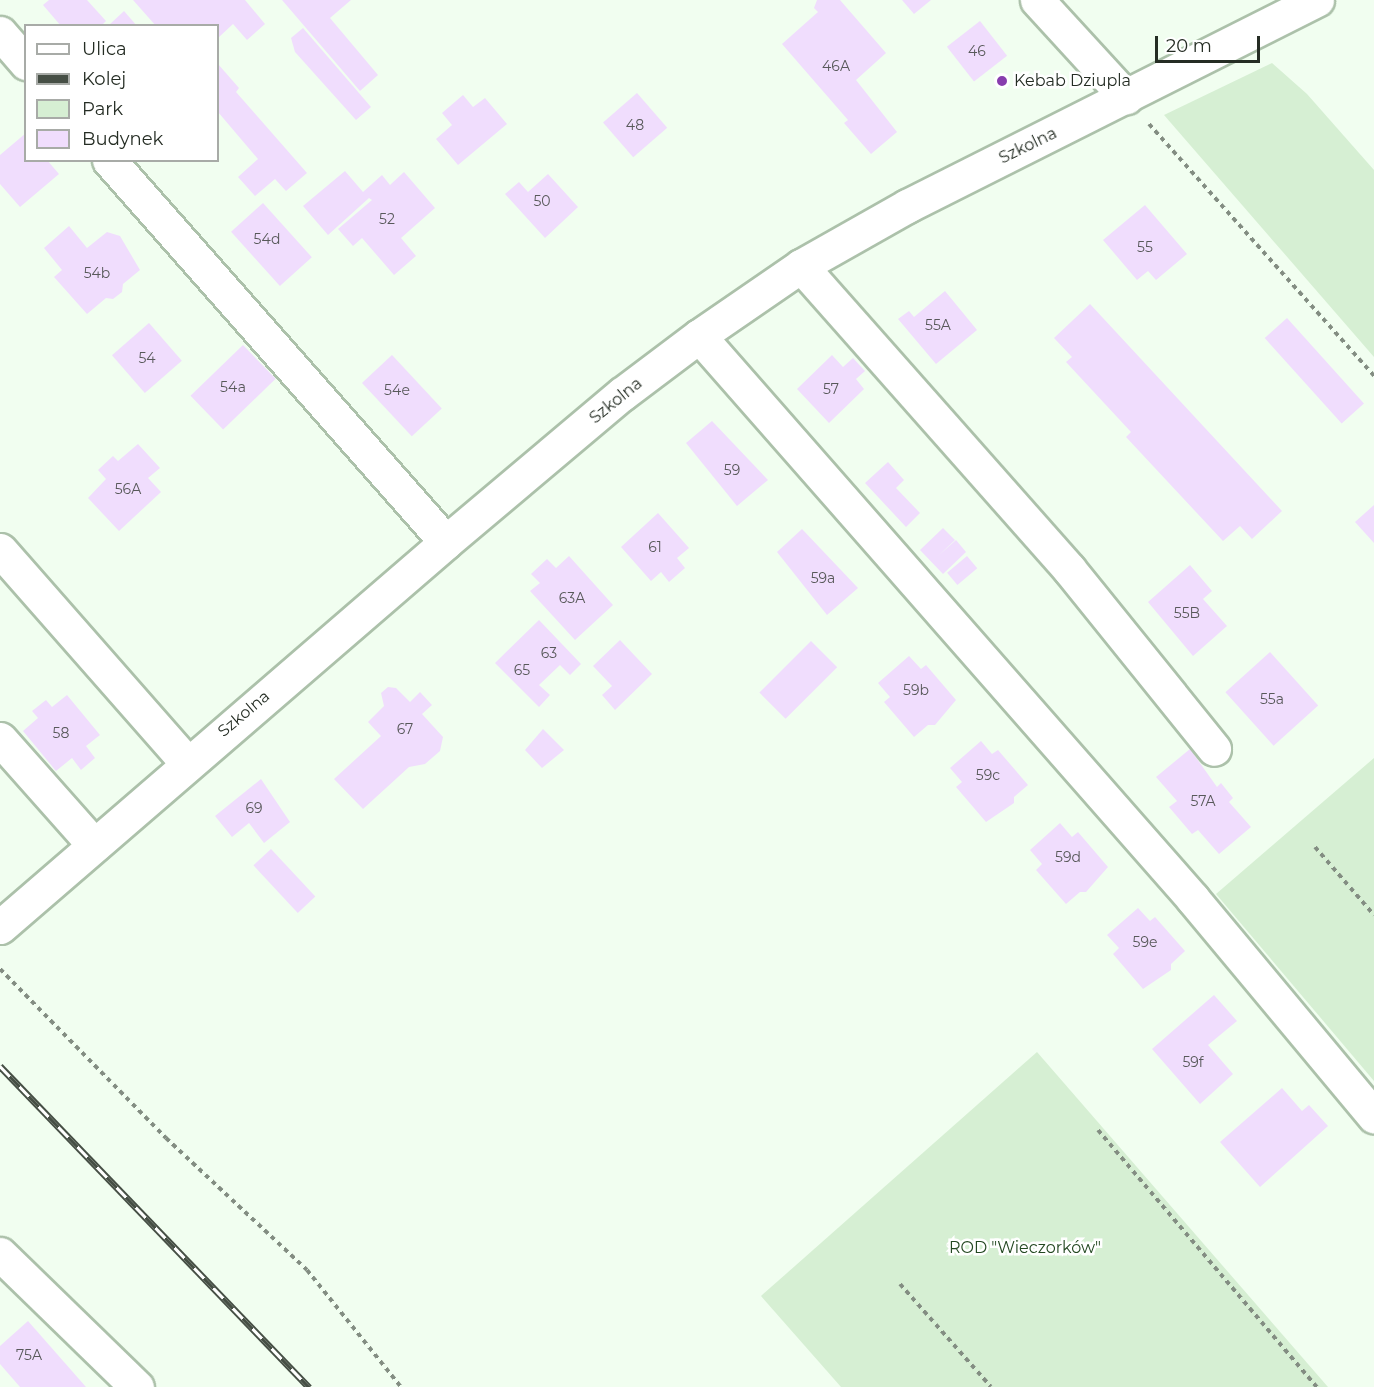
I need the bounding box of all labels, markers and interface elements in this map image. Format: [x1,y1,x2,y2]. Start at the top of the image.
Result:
legend [24,24,219,162]
scale bar [1158,24,1263,62]
text: 20 m [1166,35,1212,57]
text: Ulica [82,38,127,60]
house number: 46 [968,43,986,59]
house number: 46A [822,58,850,74]
text: Kolej [82,68,126,90]
place label: Kebab Dziupla [1014,71,1131,91]
marker: Kebab Dziupla [995,74,1009,88]
text: Park [82,98,123,120]
house number: 48 [626,117,644,133]
street label: Szkolna [996,124,1060,168]
text: Budynek [82,128,163,150]
house number: 50 [533,193,551,209]
house number: 52 [379,211,395,227]
house number: 54d [254,231,280,247]
house number: 55 [1137,239,1153,255]
house number: 54b [84,265,110,281]
house number: 55A [925,317,951,333]
house number: 54 [138,350,156,366]
street label: Szkolna [586,374,646,428]
house number: 54a [220,379,246,395]
house number: 57 [823,381,839,397]
house number: 54e [384,382,410,398]
house number: 59 [724,462,740,478]
house number: 56A [115,481,141,497]
house number: 61 [648,539,662,555]
house number: 59a [811,570,835,586]
house number: 63A [559,590,585,606]
house number: 55B [1174,605,1200,621]
house number: 63 [541,645,557,661]
house number: 65 [514,662,530,678]
house number: 59b [903,682,929,698]
street label: Szkolna [214,687,274,741]
house number: 55a [1260,691,1284,707]
house number: 67 [397,721,413,737]
house number: 58 [53,725,69,741]
house number: 59c [976,767,1000,783]
house number: 57A [1190,793,1216,809]
house number: 69 [245,800,263,816]
house number: 59d [1055,849,1081,865]
house number: 59e [1133,934,1157,950]
house number: 59f [1182,1054,1204,1070]
park label: ROD "Wieczorków" [949,1238,1101,1258]
house number: 75A [16,1347,42,1363]

